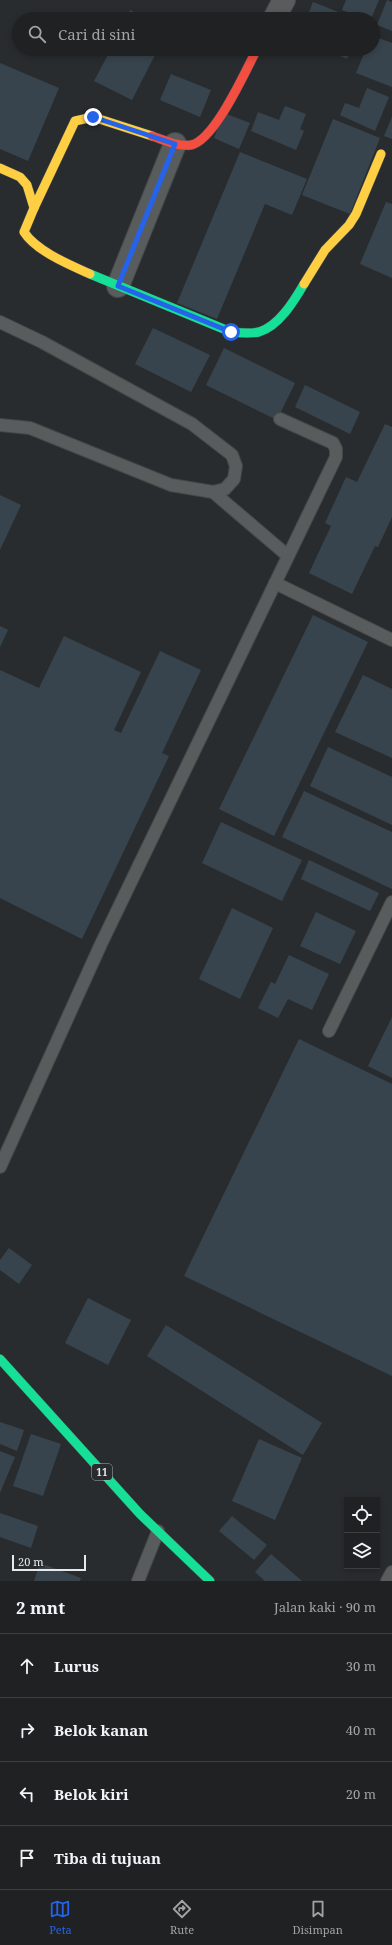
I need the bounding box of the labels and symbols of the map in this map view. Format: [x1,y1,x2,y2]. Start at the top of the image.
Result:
route end [84,108,102,126]
route start [222,323,240,341]
road number: 11 [92,1464,112,1480]
scale bar [12,1553,86,1572]

